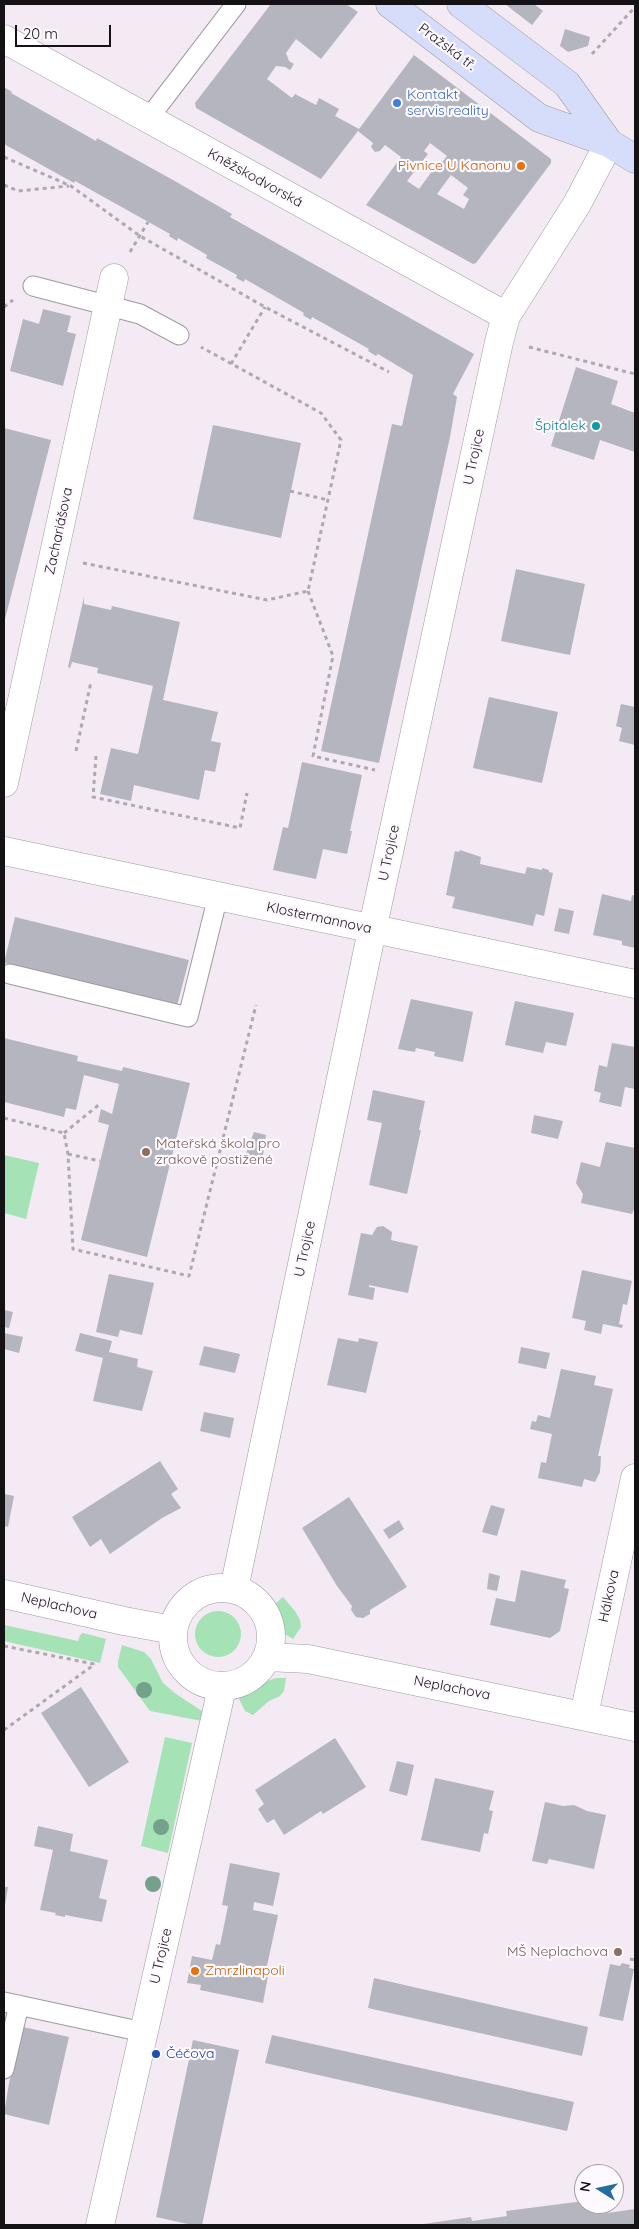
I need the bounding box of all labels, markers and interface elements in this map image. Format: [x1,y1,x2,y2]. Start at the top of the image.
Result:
scale bar [18,15,114,47]
street label: Pražská tř. [415,20,479,74]
text: 20 m [23,24,58,43]
place label: Kontakt servis reality [407,87,489,120]
marker: Kontakt servis reality [391,97,403,109]
street label: Kněžskodvorská [204,145,306,211]
place label: Pivnice U Kanonu [398,158,511,174]
marker: Pivnice U Kanonu [515,160,527,172]
place label: Špitálek [535,418,586,434]
marker: Špitálek [590,420,602,432]
street label: U Trojice [460,427,488,487]
street label: Zachariášova [42,486,76,576]
street label: U Trojice [375,823,403,883]
street label: Klostermannova [265,899,373,937]
place label: Mateřská škola pro zrakově postižené [156,1136,280,1168]
marker: Mateřská škola pro zrakově postižené [140,1146,152,1158]
street label: U Trojice [291,1219,319,1279]
street label: Hálkova [595,1568,623,1624]
street label: Neplachova [19,1589,99,1623]
street label: Neplachova [412,1672,492,1704]
street label: U Trojice [146,1926,176,1986]
place label: MŠ Neplachova [507,1944,608,1960]
marker: MŠ Neplachova [612,1946,624,1958]
place label: Zmrzlinapoli [205,1963,285,1979]
marker: Zmrzlinapoli [189,1965,201,1977]
place label: Čéčova [166,2046,215,2062]
marker: Čéčova [150,2048,162,2060]
north arrow [574,2164,624,2214]
text: N [575,2180,595,2193]

